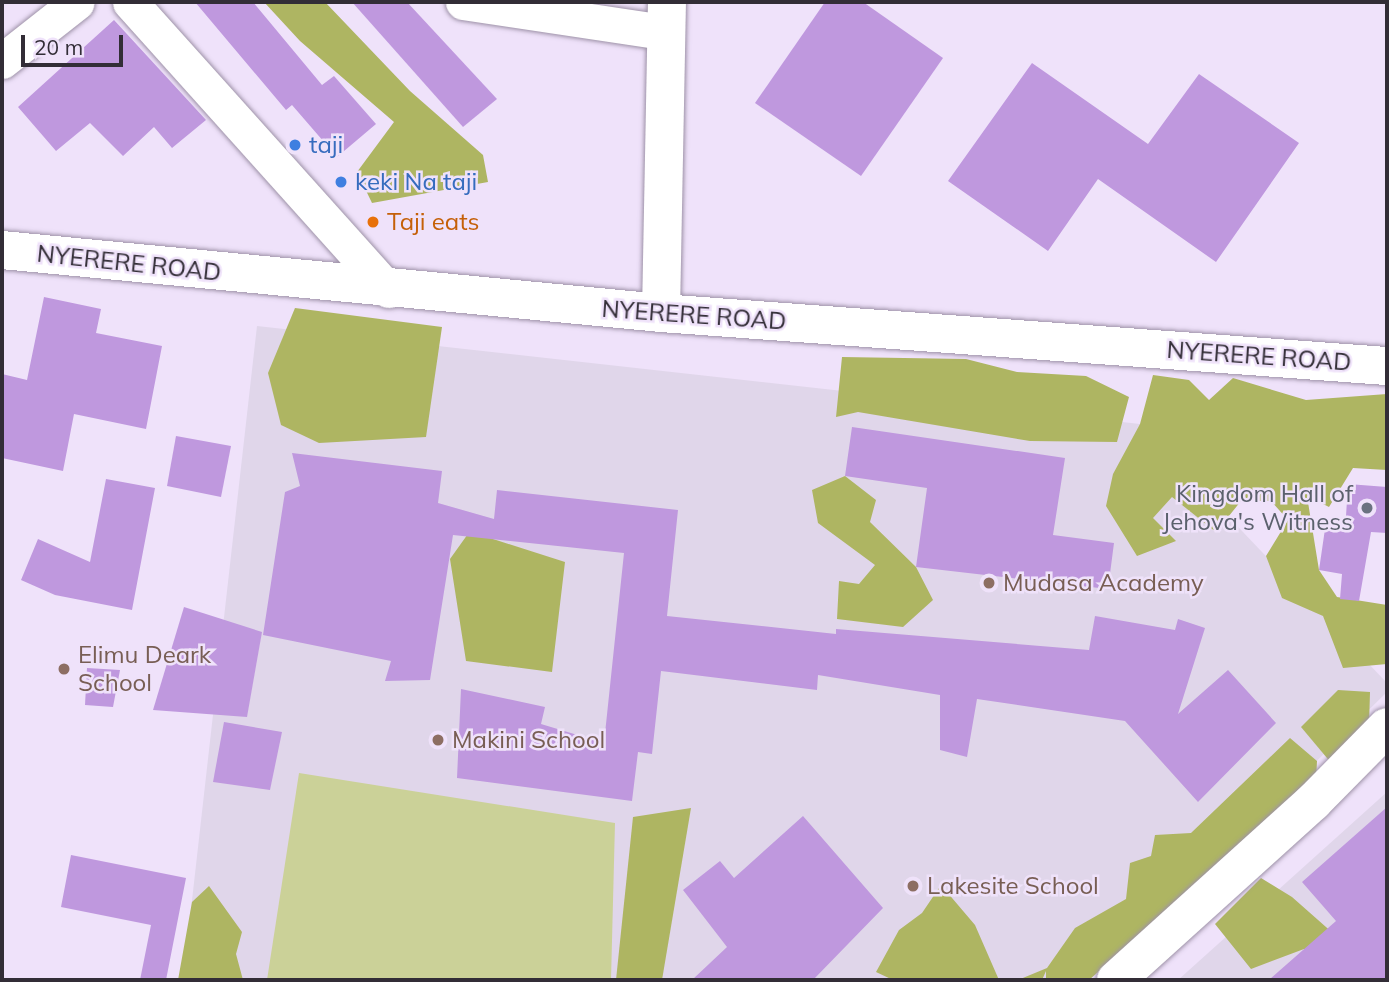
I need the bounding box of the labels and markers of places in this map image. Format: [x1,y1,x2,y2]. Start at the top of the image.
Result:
place label: taji [309,131,343,159]
marker: taji [287,137,303,153]
place label: keki Na taji [355,168,477,196]
marker: keki Na taji [333,174,349,190]
place label: Taji eats [387,208,480,236]
marker: Taji eats [365,214,381,230]
place label: Kingdom Hall of Jehova's Witness [1162,480,1353,536]
marker: Kingdom Hall of Jehova's Witness [1359,500,1375,516]
place label: Mudasa Academy [1003,569,1204,597]
marker: Mudasa Academy [981,575,997,591]
place label: Elimu Deark School [78,641,211,697]
marker: Elimu Deark School [56,661,72,677]
place label: Makini School [452,726,605,754]
marker: Makini School [430,732,446,748]
place label: Lakesite School [927,872,1099,900]
marker: Lakesite School [905,878,921,894]

